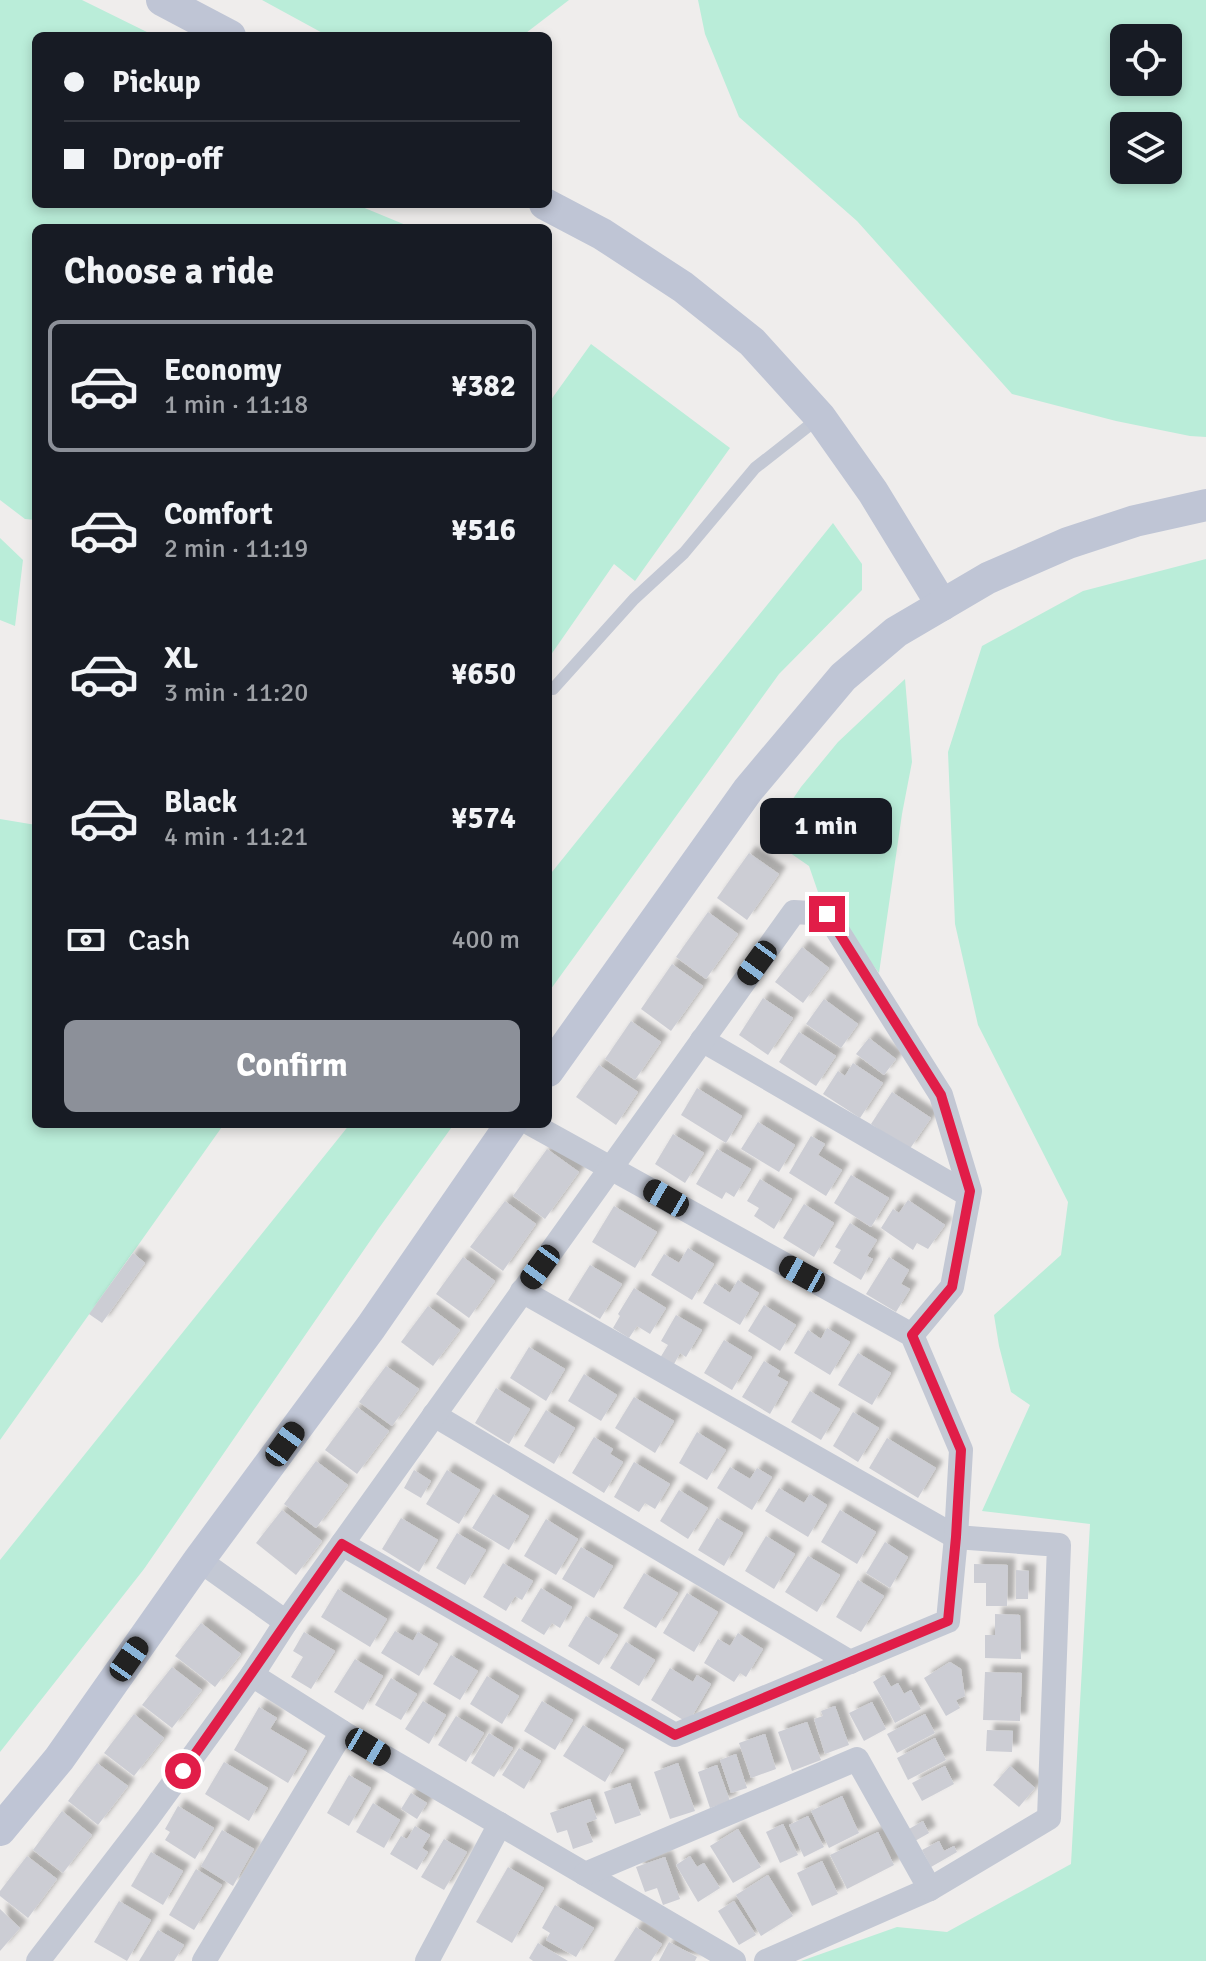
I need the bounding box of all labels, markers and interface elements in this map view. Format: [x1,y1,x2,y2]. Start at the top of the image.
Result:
map controls [1110,24,1182,184]
button: locate [1110,24,1182,96]
text: Pickup [112,64,201,101]
button: layers [1110,112,1182,184]
text: Drop-off [112,141,222,178]
text: Choose a ride [64,249,274,294]
icon: car [68,350,140,422]
text: Economy [164,352,281,389]
text: ¥382 [451,368,516,405]
text: 1 min · 11:18 [164,389,308,421]
icon: car [68,494,140,566]
text: Comfort [164,496,273,533]
text: ¥516 [451,512,516,549]
text: 2 min · 11:19 [164,533,308,565]
icon: car [68,638,140,710]
text: XL [164,640,198,677]
text: ¥650 [451,656,516,693]
text: 3 min · 11:20 [164,677,308,709]
icon: car [68,782,140,854]
text: Black [164,784,237,821]
callout: 1 min [761,798,893,854]
text: ¥574 [451,800,516,837]
text: 1 min [795,810,857,842]
text: 4 min · 11:21 [164,821,308,853]
route end [809,896,845,932]
icon: cash [64,918,108,962]
text: Cash [128,922,191,959]
text: 400 m [451,924,520,956]
car [733,937,781,989]
button: Confirm [64,1020,520,1112]
car [639,1176,693,1220]
car [516,1241,564,1293]
car [775,1252,829,1296]
car [261,1418,309,1470]
car [105,1632,153,1686]
car [341,1724,395,1770]
route start [165,1753,201,1789]

